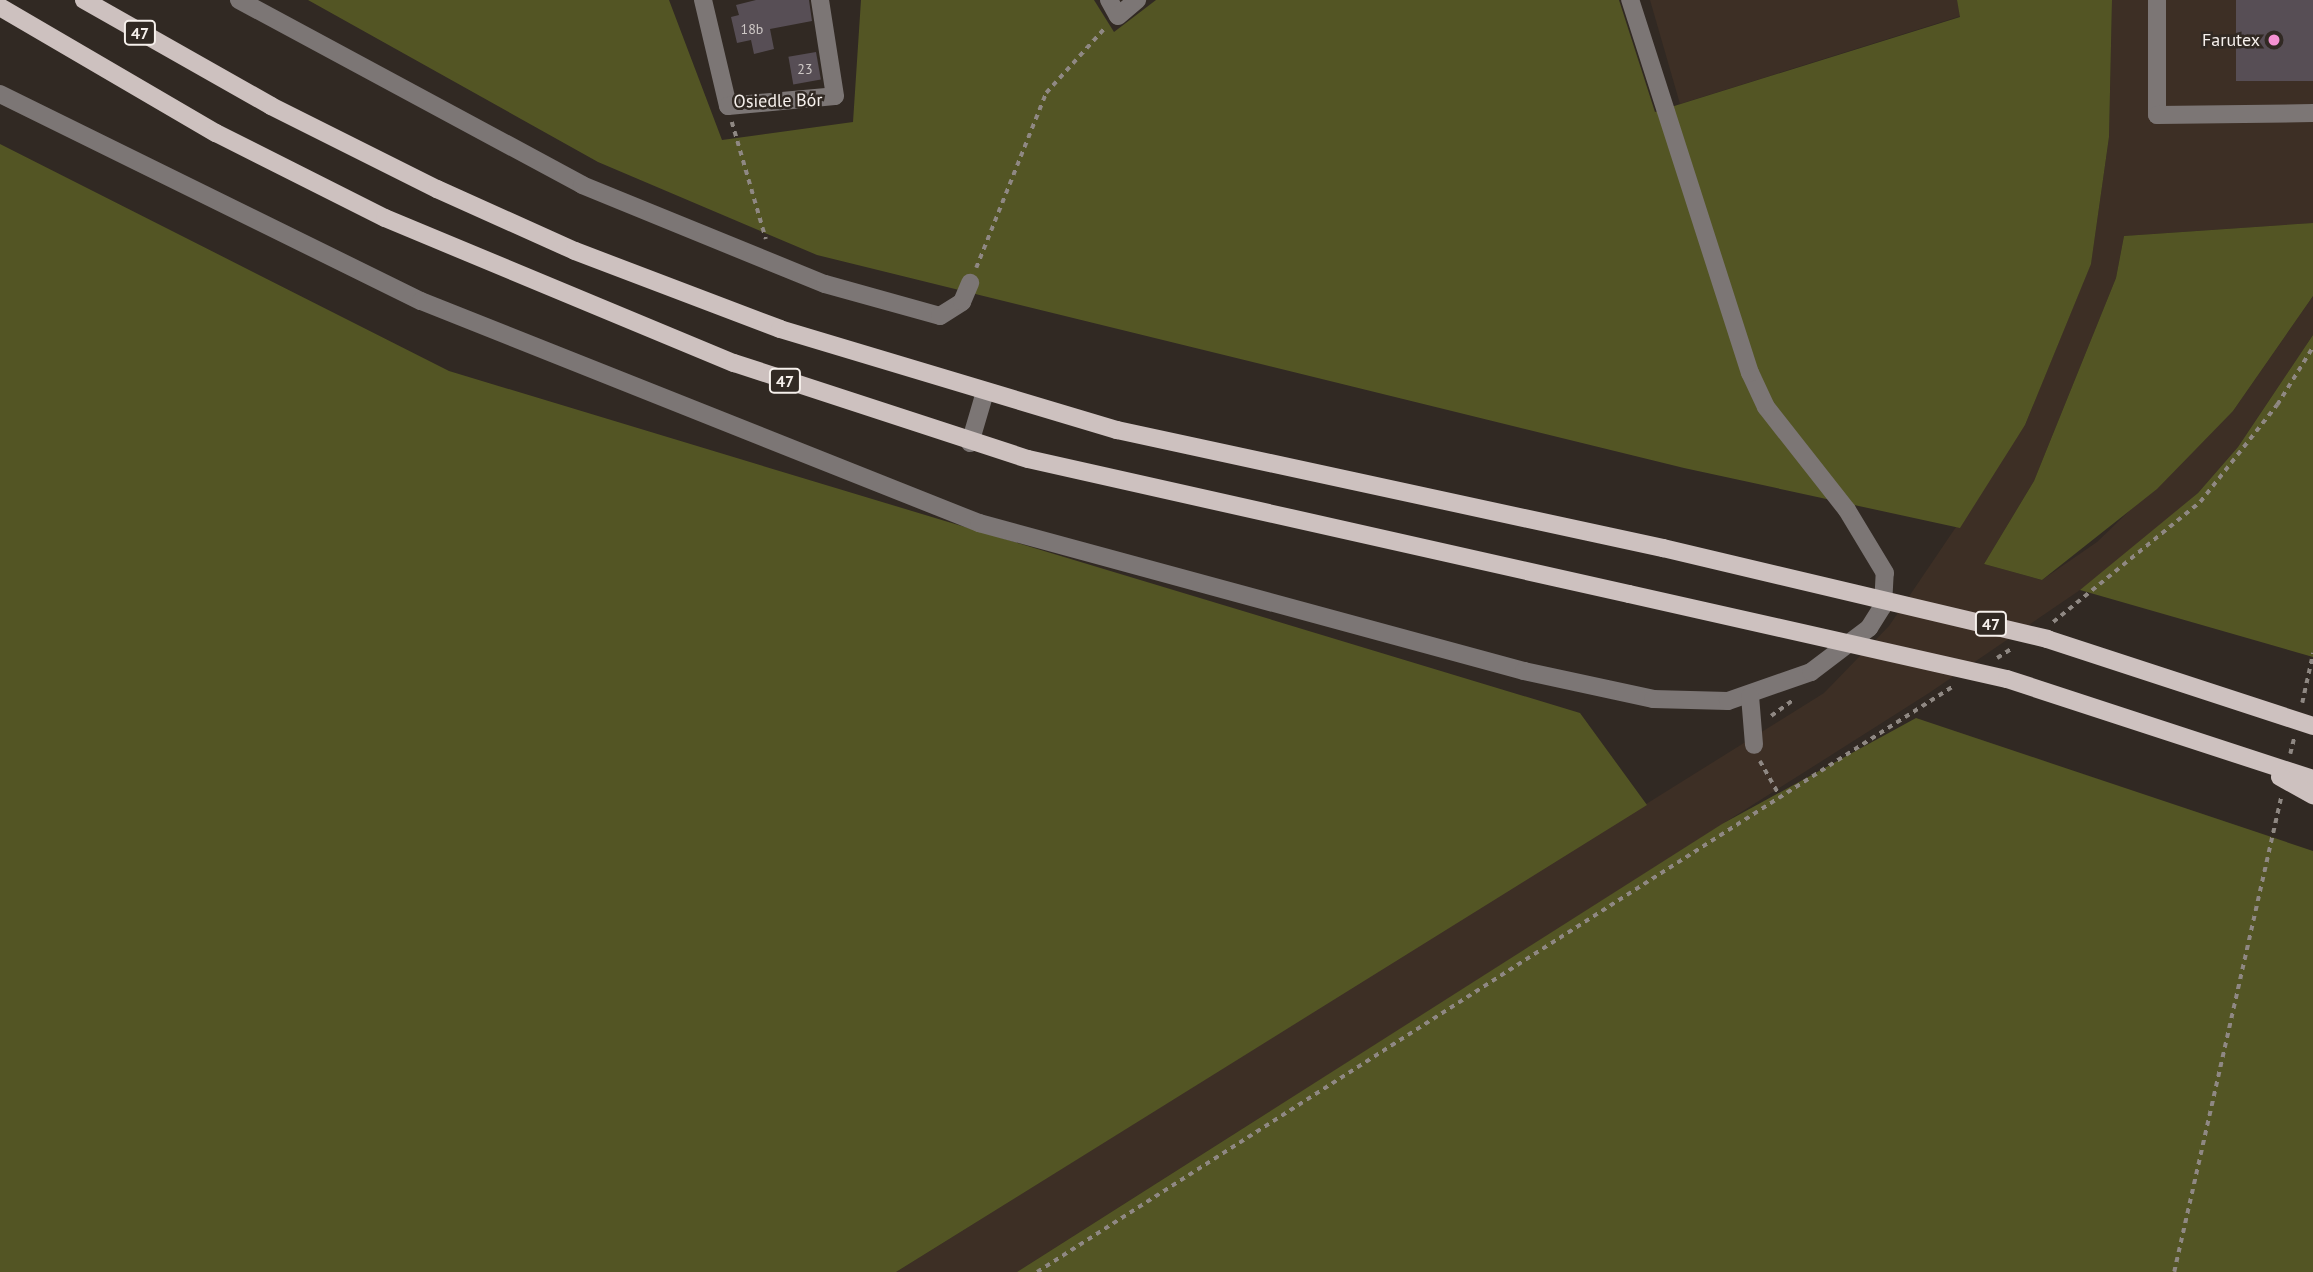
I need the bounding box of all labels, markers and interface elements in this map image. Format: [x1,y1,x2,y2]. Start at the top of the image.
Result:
road number: 47 [122,20,158,46]
house number: 18b [741,21,763,37]
place label: Farutex [2202,29,2260,51]
marker: Farutex [2266,32,2282,48]
house number: 23 [797,61,813,77]
street label: Osiedle Bór [733,89,823,113]
road number: 47 [768,368,802,394]
road number: 47 [1974,611,2008,636]

